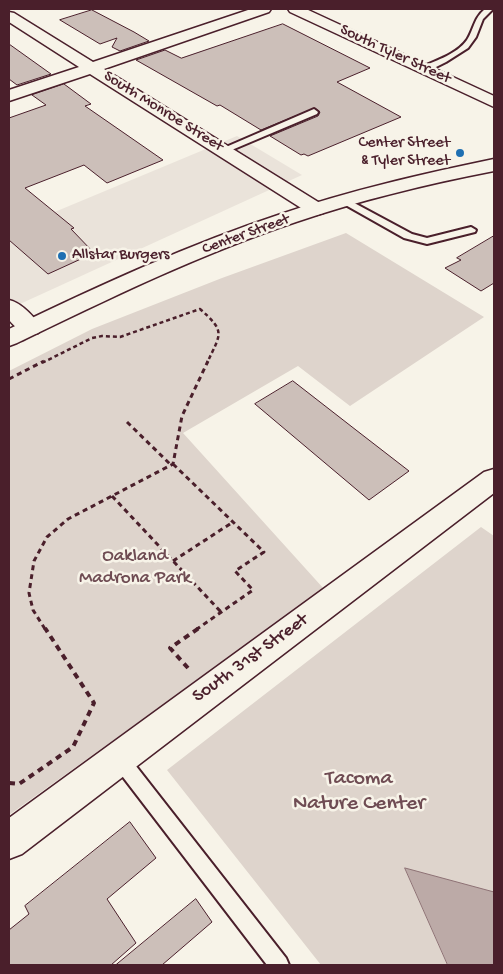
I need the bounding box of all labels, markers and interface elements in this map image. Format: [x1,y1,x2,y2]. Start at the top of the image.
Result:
street label: South Tyler Street [337,21,453,89]
street label: South Monroe Street [99,67,227,157]
place label: Center Street & Tyler Street [359,134,450,172]
marker: Center Street & Tyler Street [454,147,466,159]
street label: Center Street [200,210,292,260]
place label: Allstar Burgers [72,246,170,266]
marker: Allstar Burgers [56,250,68,262]
park label: Oakland Madrona Park [79,546,191,590]
street label: South 31st Street [189,609,313,709]
park label: Tacoma Nature Center [293,767,425,818]

